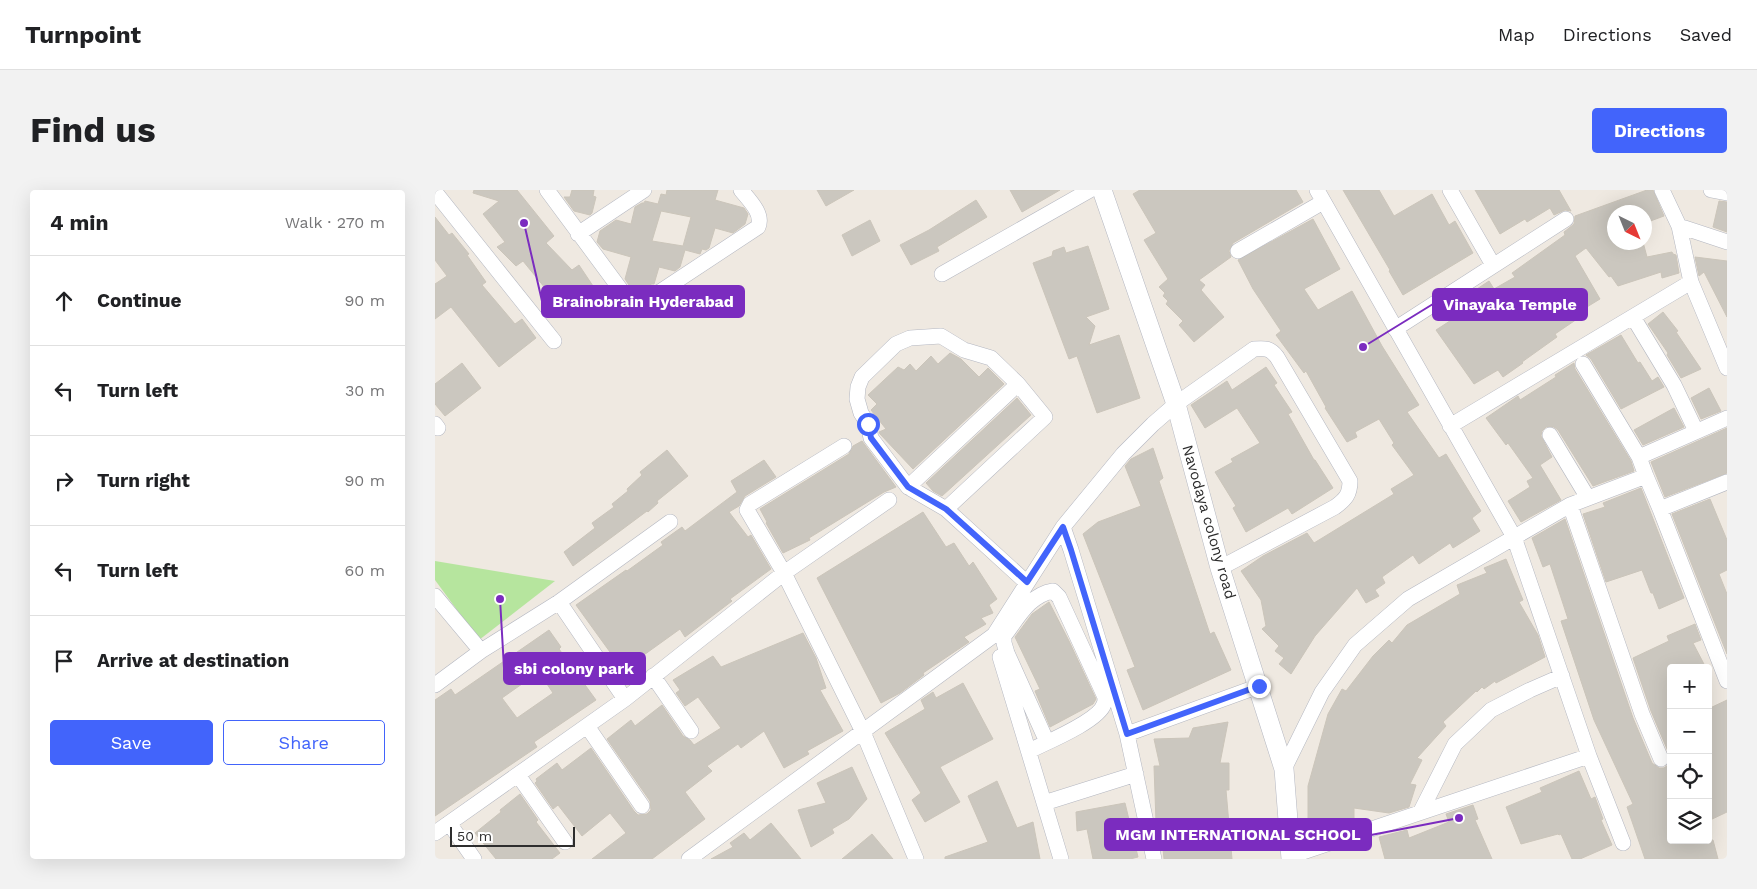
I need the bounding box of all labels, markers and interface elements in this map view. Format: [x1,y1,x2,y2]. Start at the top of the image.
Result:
text: Turnpoint [25,21,141,49]
text: Map [1498,24,1535,45]
text: Directions [1563,24,1652,45]
text: Saved [1680,24,1732,45]
button: Directions [1592,108,1727,153]
text: Find us [30,109,156,151]
north arrow [1607,205,1652,250]
text: 4 min [50,210,108,235]
text: Walk · 270 m [285,213,385,232]
callout: Brainobrain Hyderabad [542,286,744,317]
icon: ahead [50,287,78,315]
text: Continue [97,289,181,312]
callout: Vinayaka Temple [1433,289,1587,320]
text: 90 m [344,291,385,310]
text: Brainobrain Hyderabad [552,292,734,311]
text: Vinayaka Temple [1443,295,1577,314]
icon: left [50,377,78,405]
text: Turn left [97,379,178,402]
text: 30 m [345,381,385,400]
route start [857,413,880,436]
street label: Navodaya colony road [1178,443,1240,601]
icon: right [50,467,78,495]
text: Turn right [97,469,190,492]
text: 90 m [344,471,385,490]
icon: left [50,557,78,585]
text: Turn left [97,559,178,582]
text: 60 m [345,561,385,580]
icon: arrive [50,647,78,675]
text: Arrive at destination [97,649,289,672]
callout: sbi colony park [504,653,645,684]
text: sbi colony park [514,659,634,678]
map controls [1667,664,1712,844]
button: + [1667,664,1712,709]
route end [1248,675,1271,698]
button: − [1667,709,1712,754]
button: Save [50,720,213,765]
button: Share [223,720,385,765]
button: locate [1667,754,1712,799]
button: layers [1667,799,1712,844]
callout: MGM INTERNATIONAL SCHOOL [1105,819,1371,850]
scale bar [450,824,575,847]
text: MGM INTERNATIONAL SCHOOL [1115,825,1361,844]
text: 50 m [457,828,492,844]

